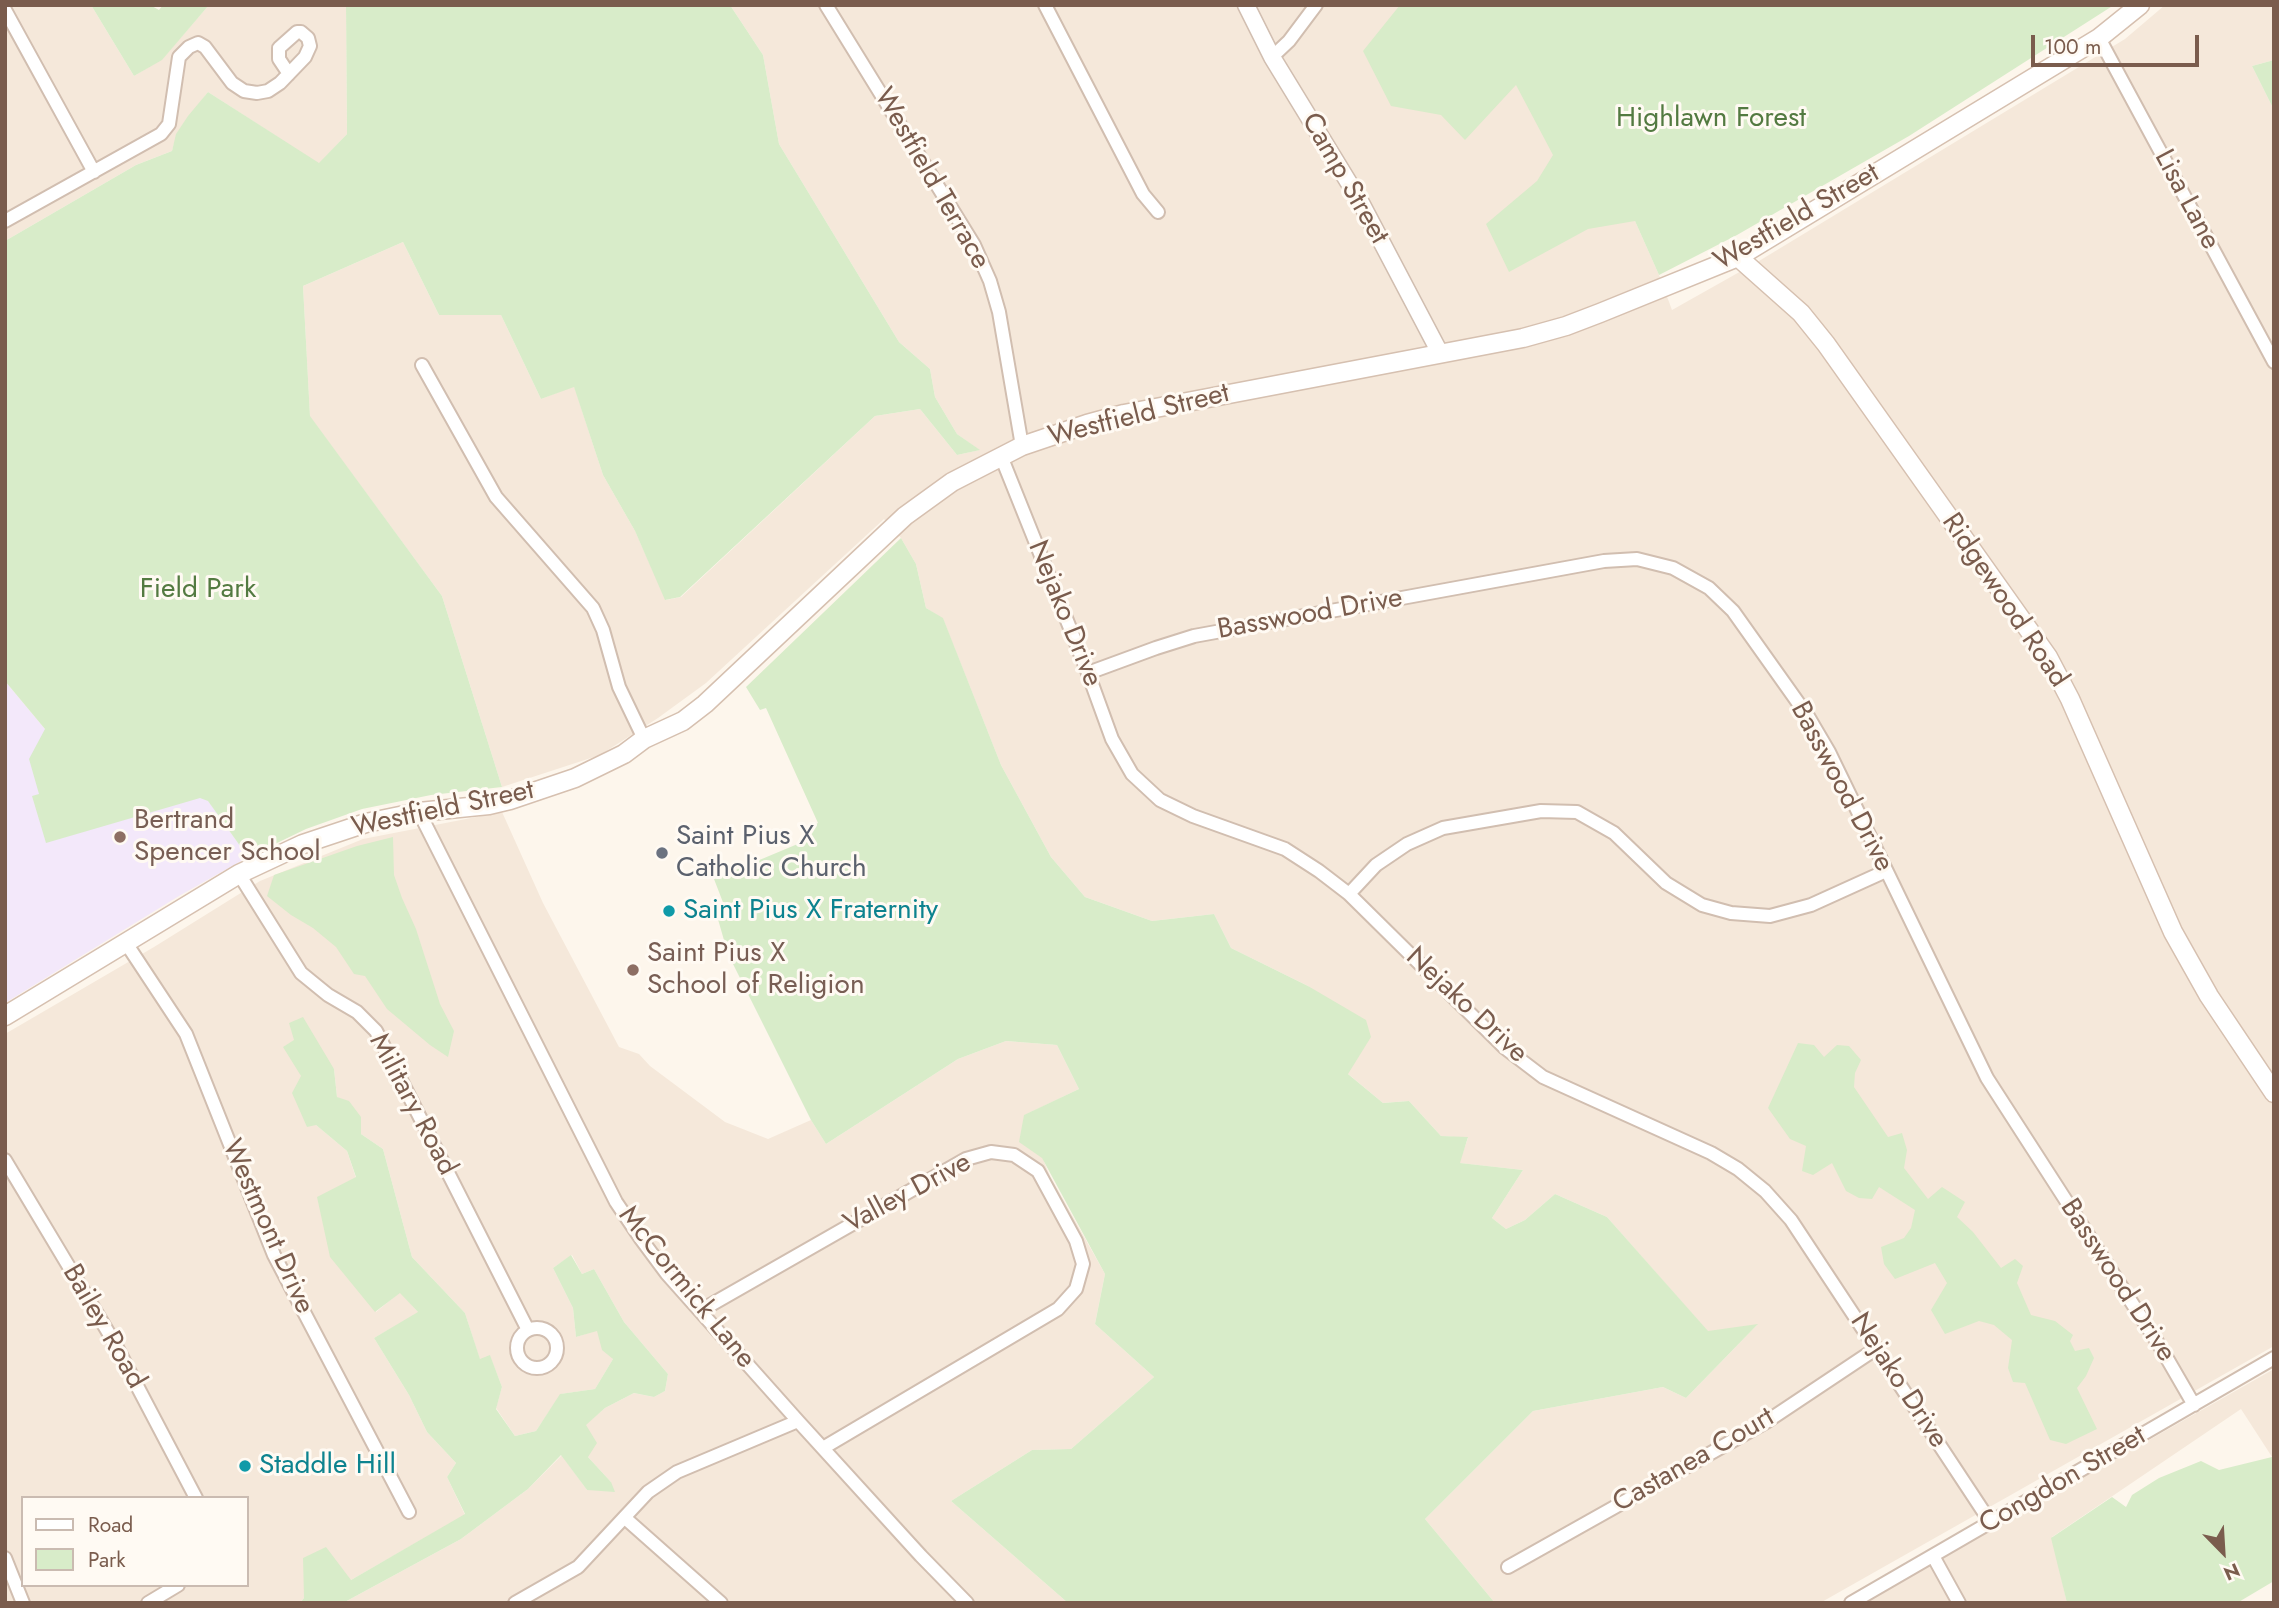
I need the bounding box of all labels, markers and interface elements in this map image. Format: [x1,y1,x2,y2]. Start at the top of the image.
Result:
scale bar [2034,21,2202,65]
text: 100 m [2044,32,2101,62]
street label: Westfield Terrace [866,82,996,276]
park label: Highlawn Forest [1616,102,1806,136]
street label: Camp Street [1293,108,1395,250]
street label: Lisa Lane [2146,144,2226,256]
street label: Westfield Street [1708,157,1886,279]
street label: Westfield Street [1045,377,1233,455]
street label: Ridgewood Road [1933,508,2075,694]
street label: Nejako Drive [1019,536,1109,692]
park label: Field Park [140,573,256,607]
street label: Basswood Drive [1215,582,1405,648]
street label: Basswood Drive [1782,696,1900,878]
street label: Westfield Street [349,774,537,846]
place label: Bertrand Spencer School [134,804,321,870]
place label: Saint Pius X Catholic Church [676,820,867,886]
marker: Bertrand Spencer School [112,829,128,845]
marker: Saint Pius X Catholic Church [654,845,670,861]
place label: Saint Pius X Fraternity [683,894,938,928]
marker: Saint Pius X Fraternity [661,903,677,919]
place label: Saint Pius X School of Religion [647,937,865,1003]
street label: Nejako Drive [1398,941,1534,1071]
marker: Saint Pius X School of Religion [625,962,641,978]
street label: Military Road [361,1028,463,1182]
street label: Westmont Drive [214,1135,320,1319]
street label: Valley Drive [839,1147,977,1241]
street label: Basswood Drive [2052,1193,2182,1369]
street label: McCormick Lane [610,1200,762,1376]
street label: Bailey Road [54,1259,152,1395]
street label: Nejako Drive [1842,1307,1954,1455]
street label: Castanea Court [1607,1401,1781,1521]
street label: Congdon Street [1974,1420,2152,1542]
place label: Staddle Hill [259,1449,396,1483]
marker: Staddle Hill [237,1458,253,1474]
legend [21,1496,248,1587]
text: Road [88,1510,133,1540]
north arrow [2188,1517,2258,1587]
text: Park [88,1545,125,1575]
text: N [2219,1556,2244,1587]

